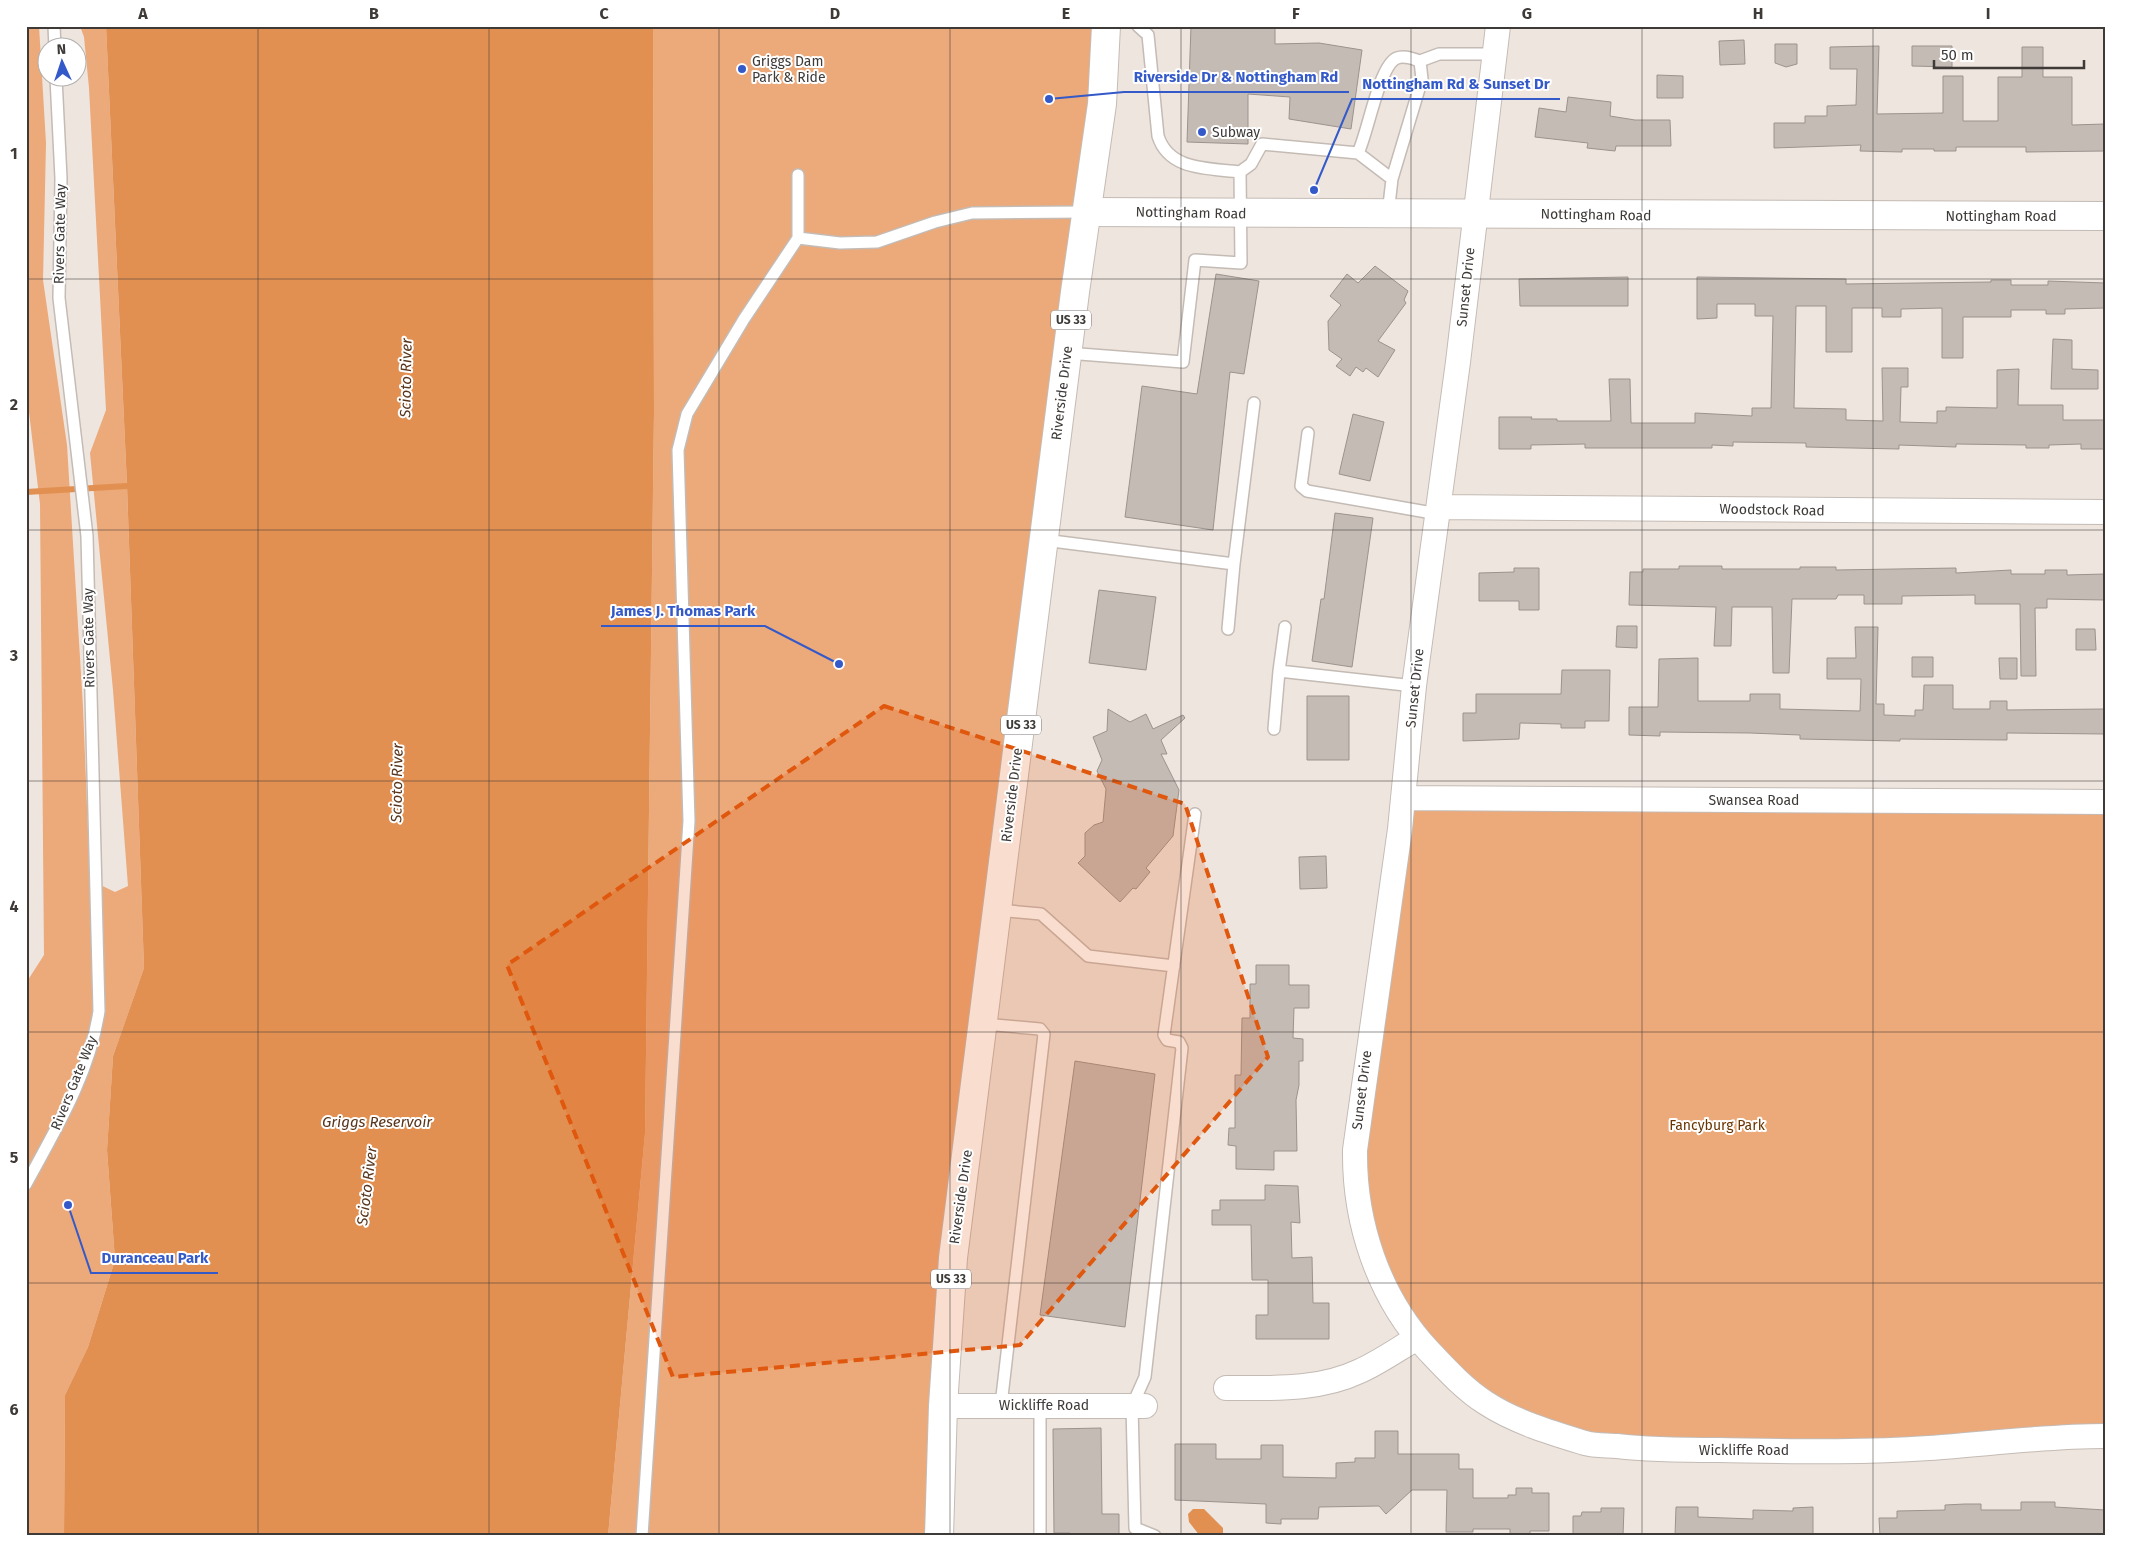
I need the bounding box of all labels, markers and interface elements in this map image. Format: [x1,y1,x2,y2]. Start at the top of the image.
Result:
text: A [137,4,148,23]
text: B [369,4,379,23]
text: C [599,4,609,23]
text: D [830,4,840,23]
text: E [1062,4,1070,23]
text: F [1292,4,1300,23]
text: G [1522,4,1532,23]
text: H [1753,4,1763,23]
text: I [1986,4,1990,23]
north arrow [38,38,88,88]
scale bar [1934,38,2084,70]
text: N [56,41,66,58]
text: 50 m [1941,46,1974,64]
place label: Griggs Dam Park & Ride [752,53,826,86]
callout: Riverside Dr & Nottingham Rd [1124,62,1349,92]
marker: Griggs Dam Park & Ride [736,63,748,75]
text: Riverside Dr & Nottingham Rd [1134,68,1338,86]
callout: Nottingham Rd & Sunset Dr [1352,69,1560,99]
text: Nottingham Rd & Sunset Dr [1362,75,1551,93]
place label: Subway [1212,124,1260,141]
marker: Subway [1196,126,1208,138]
text: 1 [10,144,18,163]
street label: Rivers Gate Way [51,184,69,284]
street label: Nottingham Road [1135,204,1247,222]
street label: Nottingham Road [1540,206,1652,224]
street label: Nottingham Road [1945,208,2057,225]
street label: Sunset Drive [1453,246,1479,328]
road number: US 33 [1051,310,1091,330]
water label: Scioto River [396,337,416,419]
street label: Riverside Drive [1048,345,1076,441]
text: 2 [10,395,18,414]
street label: Woodstock Road [1719,501,1825,519]
street label: Rivers Gate Way [80,588,98,688]
callout: James J. Thomas Park [601,596,765,626]
text: James J. Thomas Park [610,602,756,620]
text: 3 [9,646,18,665]
street label: Sunset Drive [1402,647,1428,729]
road number: US 33 [1001,716,1041,734]
water label: Scioto River [387,742,407,824]
street label: Riverside Drive [998,747,1026,843]
street label: Swansea Road [1709,792,1799,809]
text: 4 [9,897,19,916]
street label: Rivers Gate Way [47,1033,101,1133]
street label: Sunset Drive [1349,1049,1375,1131]
water label: Griggs Reservoir [322,1113,433,1131]
park label: Fancyburg Park [1669,1117,1766,1134]
water label: Scioto River [353,1144,381,1228]
text: 5 [10,1148,19,1167]
street label: Riverside Drive [946,1149,976,1245]
callout: Duranceau Park [91,1243,218,1273]
text: Duranceau Park [102,1249,209,1267]
road number: US 33 [931,1270,971,1288]
street label: Wickliffe Road [999,1397,1089,1414]
text: 6 [9,1400,19,1419]
street label: Wickliffe Road [1699,1442,1789,1459]

